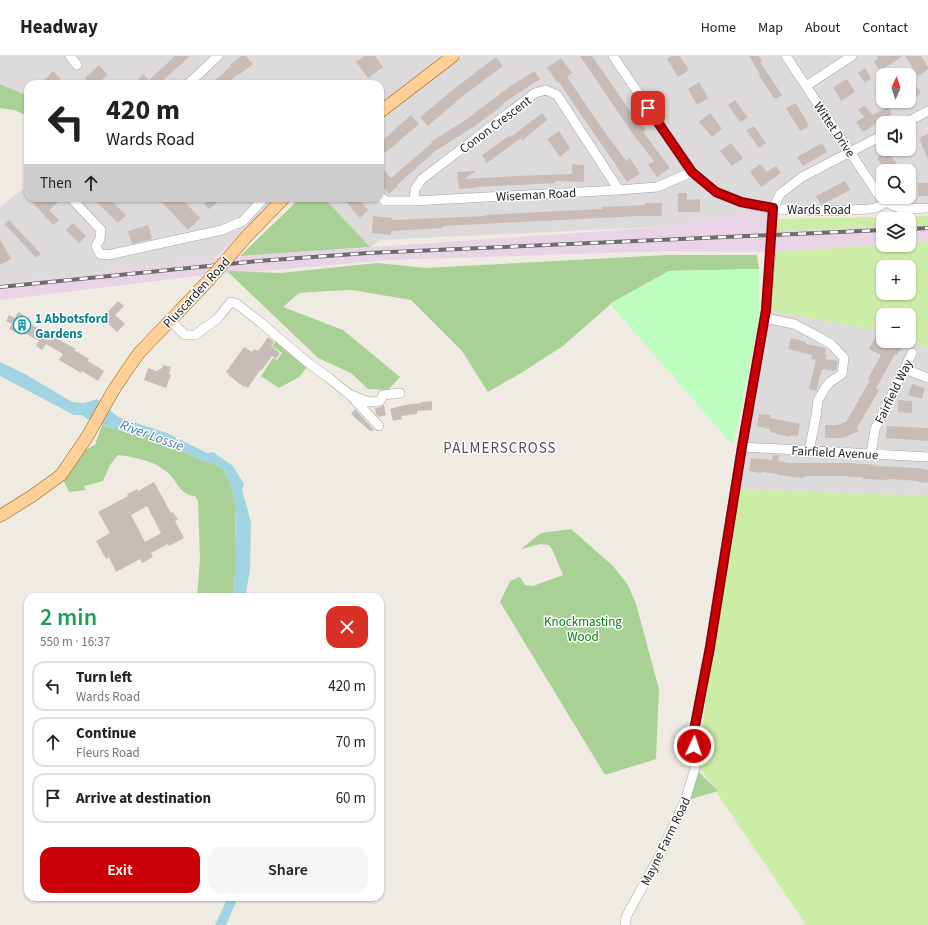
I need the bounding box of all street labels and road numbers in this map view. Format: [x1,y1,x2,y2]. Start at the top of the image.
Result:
street label: Conon Crescent [456,91,536,158]
street label: Wittet Drive [809,98,859,161]
street label: Wiseman Road [496,184,577,206]
street label: Wards Road [787,201,851,219]
street label: Pluscarden Road [159,253,234,332]
street label: Fairfield Way [871,356,917,427]
street label: Fairfield Avenue [791,442,879,464]
street label: Mayne Farm Road [637,794,695,889]

